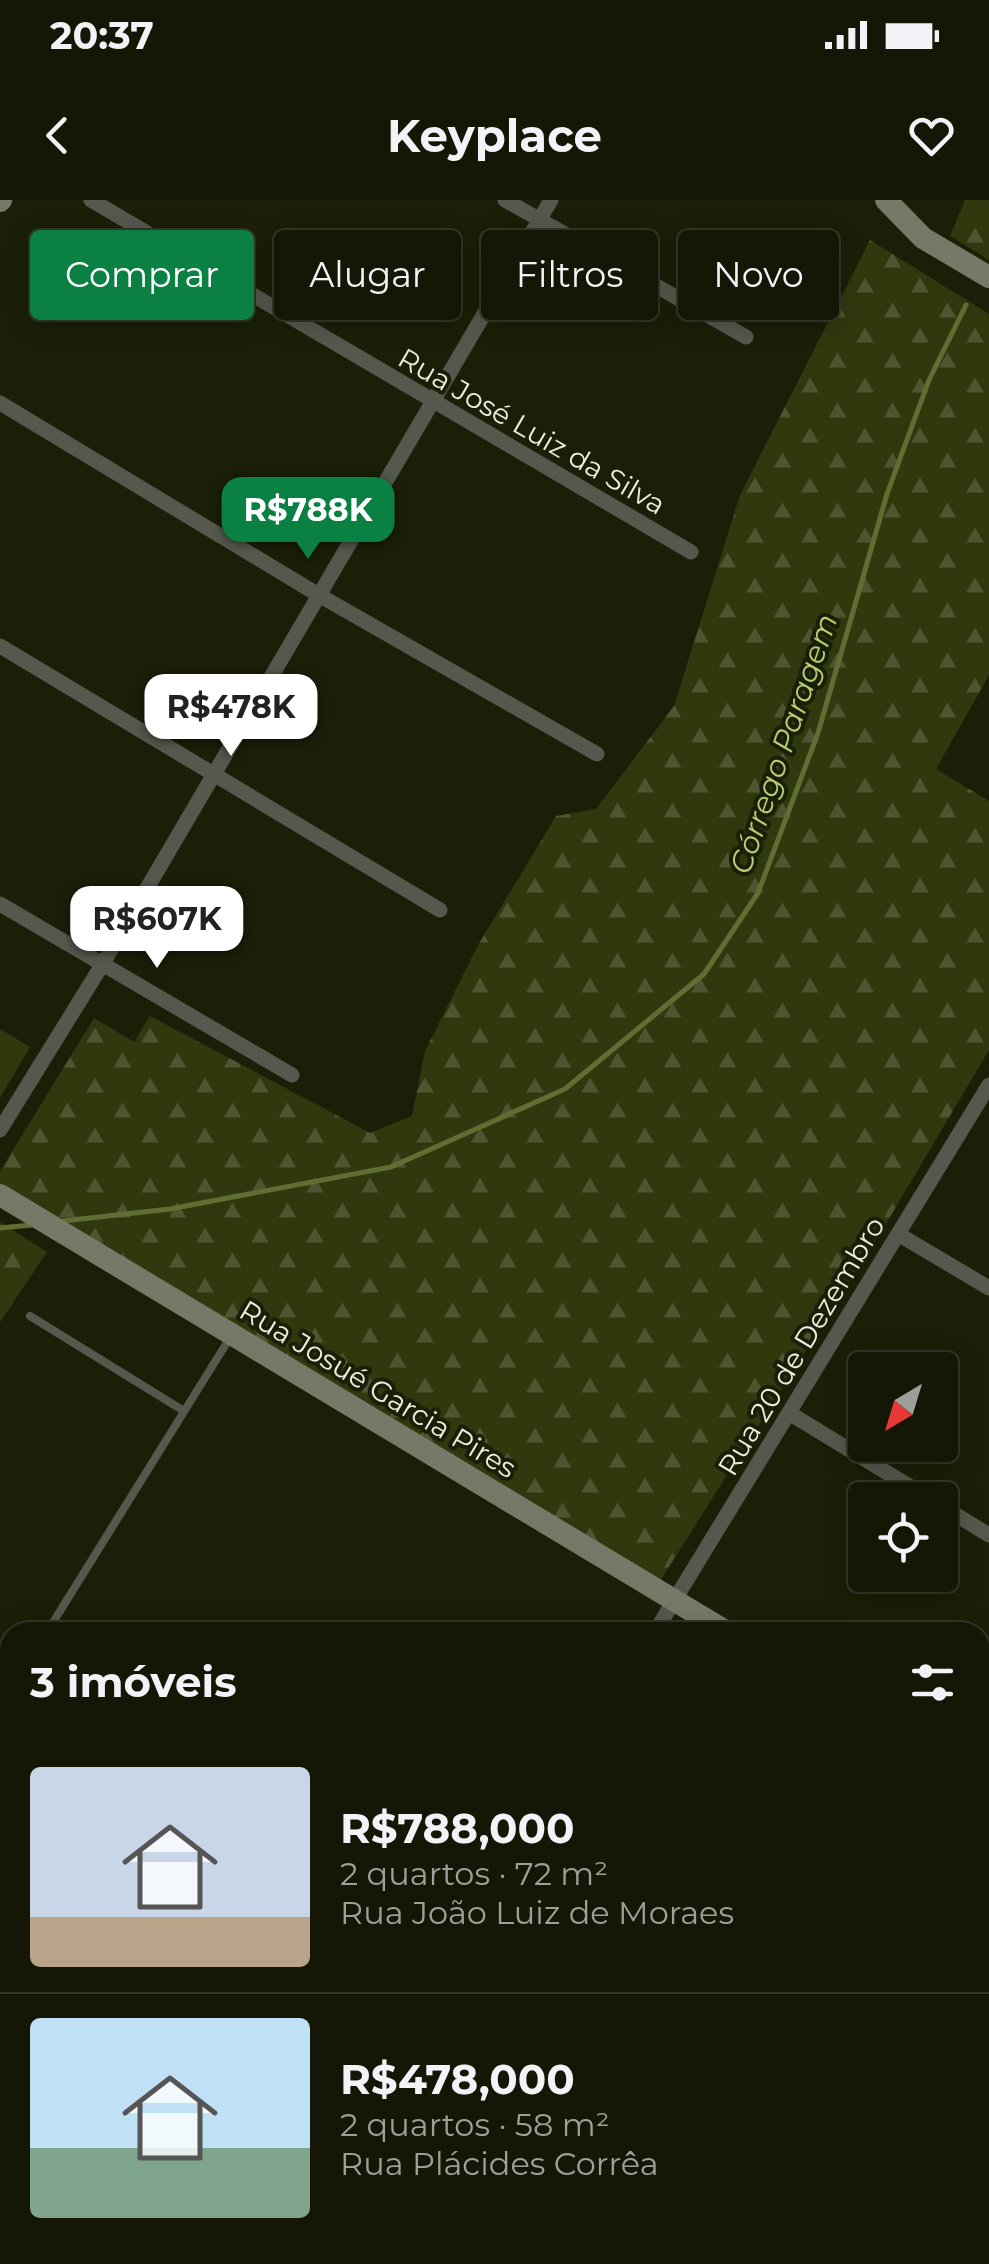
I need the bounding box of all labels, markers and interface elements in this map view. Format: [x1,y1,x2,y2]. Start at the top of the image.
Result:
text: 20:37 [50,12,154,59]
icon: back [30,108,85,163]
text: Keyplace [387,108,602,163]
icon: heart [904,108,959,163]
chip: Comprar [30,230,254,320]
chip: Alugar [274,230,461,320]
chip: Filtros [481,230,658,320]
chip: Novo [678,230,839,320]
street label: Rua José Luiz da Silva [392,341,672,521]
pin: R$788K [227,477,389,562]
text: R$788K [244,490,372,529]
water label: Córrego Paragem [722,609,845,879]
pin: R$478K [150,674,312,759]
text: R$478K [166,687,296,726]
pin: R$607K [76,886,238,971]
text: R$607K [92,899,222,938]
street label: Rua 20 de Dezembro [710,1210,892,1482]
street label: Rua Josué Garcia Pires [234,1293,522,1485]
north arrow [848,1352,958,1462]
map controls [848,1352,958,1592]
button: locate [848,1482,958,1592]
icon: filters [905,1655,960,1710]
text: 3 imóveis [30,1656,236,1708]
text: R$788,000 [340,1802,574,1854]
icon: home [110,1807,230,1927]
text: 2 quartos · 72 m² [340,1854,608,1893]
text: Rua João Luiz de Moraes [340,1893,734,1932]
text: R$478,000 [340,2053,575,2105]
icon: home [110,2058,230,2178]
text: 2 quartos · 58 m² [340,2105,609,2144]
text: Rua Plácides Corrêa [340,2144,659,2183]

